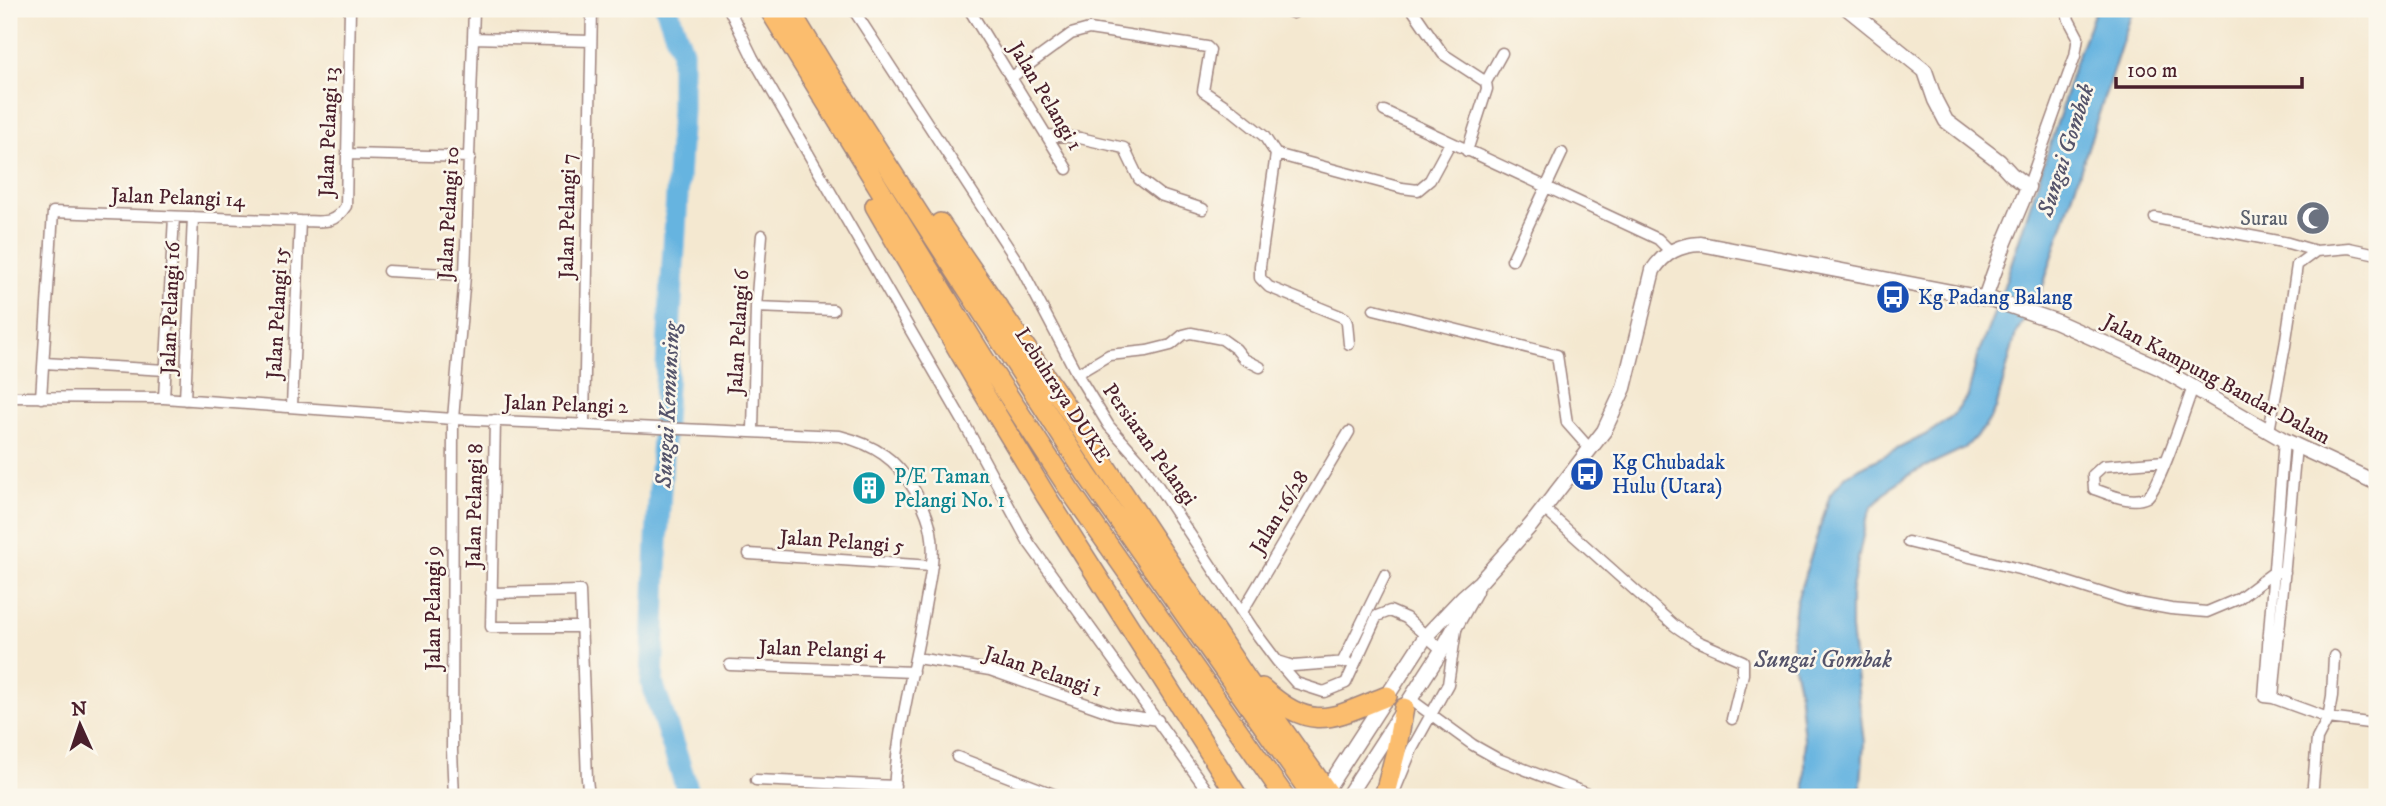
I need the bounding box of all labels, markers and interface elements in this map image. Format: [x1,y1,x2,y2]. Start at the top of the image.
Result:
street label: Jalan Pelangi 1 [1001,36,1088,156]
scale bar [2116,46,2302,90]
text: 100 m [2127,58,2178,84]
street label: Jalan Pelangi 13 [314,67,344,199]
water label: Sungai Gombak [2031,80,2102,221]
street label: Jalan Pelangi 10 [432,146,465,282]
street label: Jalan Pelangi 7 [554,153,582,281]
street label: Jalan Pelangi 14 [108,183,246,213]
mosque icon: Surau [2294,199,2332,237]
place label: Surau [2240,206,2288,232]
street label: Jalan Pelangi 16 [156,240,186,377]
street label: Jalan Pelangi 15 [261,246,294,382]
street label: Jalan Pelangi 6 [723,268,755,397]
bus stop icon: Kg Padang Balang [1874,278,1912,316]
place label: Kg Padang Balang [1918,285,2073,311]
street label: Jalan Kampung Bandar Dalam [2097,308,2335,451]
water label: Sungai Kemunsing [650,320,687,490]
street label: Lebuhraya DUKE [1009,323,1116,468]
street label: Persiaran Pelangi [1096,379,1202,511]
street label: Jalan Pelangi 2 [501,390,629,420]
street label: Jalan Pelangi 8 [461,443,489,571]
place label: Kg Chubadak Hulu (Utara) [1612,450,1726,500]
bus stop icon: Kg Chubadak Hulu (Utara) [1568,455,1606,493]
place label: P/E Taman Pelangi No. 1 [894,464,1005,514]
street label: Jalan 16/28 [1244,466,1315,561]
building icon: P/E Taman Pelangi No. 1 [850,469,888,507]
street label: Jalan Pelangi 5 [777,525,905,559]
street label: Jalan Pelangi 9 [421,546,447,673]
street label: Jalan Pelangi 4 [756,635,887,665]
street label: Jalan Pelangi 1 [979,640,1105,703]
water label: Sungai Gombak [1753,646,1892,675]
north arrow [46,690,116,760]
text: N [71,698,88,721]

